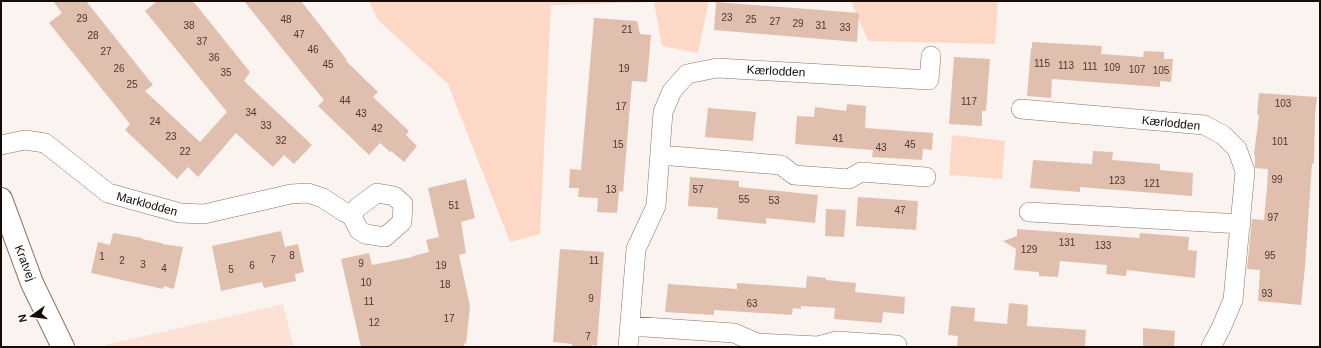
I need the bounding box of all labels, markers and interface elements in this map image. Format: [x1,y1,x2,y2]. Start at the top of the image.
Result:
house number: 23 [721,12,733,23]
house number: 29 [76,13,88,24]
house number: 48 [280,14,292,25]
house number: 25 [745,14,757,25]
house number: 27 [769,16,781,27]
house number: 29 [792,18,804,29]
house number: 38 [183,20,195,31]
house number: 31 [815,20,827,31]
house number: 33 [839,22,851,33]
house number: 21 [621,24,633,35]
house number: 47 [293,29,305,40]
house number: 28 [87,30,99,41]
house number: 37 [196,36,208,47]
house number: 46 [307,44,319,55]
house number: 27 [100,46,112,57]
house number: 36 [208,52,220,63]
house number: 115 [1034,58,1050,69]
house number: 45 [322,59,334,70]
house number: 113 [1058,60,1074,71]
house number: 111 [1082,61,1098,72]
street label: Kærlodden [746,62,806,80]
house number: 109 [1104,62,1121,73]
house number: 26 [113,63,125,74]
house number: 19 [618,63,630,74]
house number: 107 [1129,64,1146,75]
house number: 105 [1153,65,1170,76]
house number: 35 [220,67,232,78]
house number: 25 [126,79,138,90]
house number: 44 [339,95,351,106]
house number: 117 [961,96,977,107]
house number: 103 [1275,98,1292,109]
house number: 17 [615,101,627,112]
house number: 34 [245,107,257,118]
house number: 43 [355,108,367,119]
street label: Kærlodden [1141,113,1201,133]
house number: 24 [149,116,161,127]
house number: 33 [260,120,272,131]
house number: 42 [371,123,383,134]
house number: 23 [165,131,177,142]
house number: 41 [832,133,844,144]
house number: 32 [275,135,287,146]
house number: 101 [1272,136,1289,147]
house number: 15 [612,139,624,150]
house number: 45 [904,139,916,150]
house number: 43 [875,142,887,153]
house number: 22 [179,146,191,157]
house number: 99 [1271,174,1283,185]
house number: 123 [1109,175,1126,186]
house number: 121 [1144,178,1161,189]
house number: 13 [605,184,617,195]
house number: 57 [692,184,704,195]
street label: Marklodden [115,189,179,219]
house number: 55 [738,194,750,205]
house number: 53 [768,195,780,206]
house number: 51 [448,200,460,211]
house number: 47 [894,205,906,216]
house number: 97 [1267,212,1279,223]
house number: 131 [1059,237,1076,248]
house number: 133 [1095,240,1112,251]
street label: Kratvej [12,243,38,283]
house number: 129 [1021,244,1038,255]
house number: 8 [289,250,295,261]
house number: 95 [1264,250,1276,261]
house number: 1 [99,251,105,262]
house number: 7 [270,254,276,265]
house number: 2 [119,255,125,266]
house number: 11 [589,255,600,266]
house number: 9 [358,258,364,269]
house number: 3 [140,259,146,270]
house number: 6 [249,260,255,271]
house number: 19 [435,260,447,271]
house number: 4 [161,263,167,274]
house number: 5 [228,264,234,275]
house number: 10 [360,277,372,288]
house number: 18 [439,279,451,290]
house number: 93 [1261,288,1273,299]
house number: 9 [588,293,594,304]
north arrow [12,296,52,336]
house number: 11 [364,296,375,307]
house number: 63 [746,298,758,309]
text: N [16,313,29,324]
house number: 17 [443,313,455,324]
house number: 12 [368,317,380,328]
house number: 7 [585,331,591,342]

